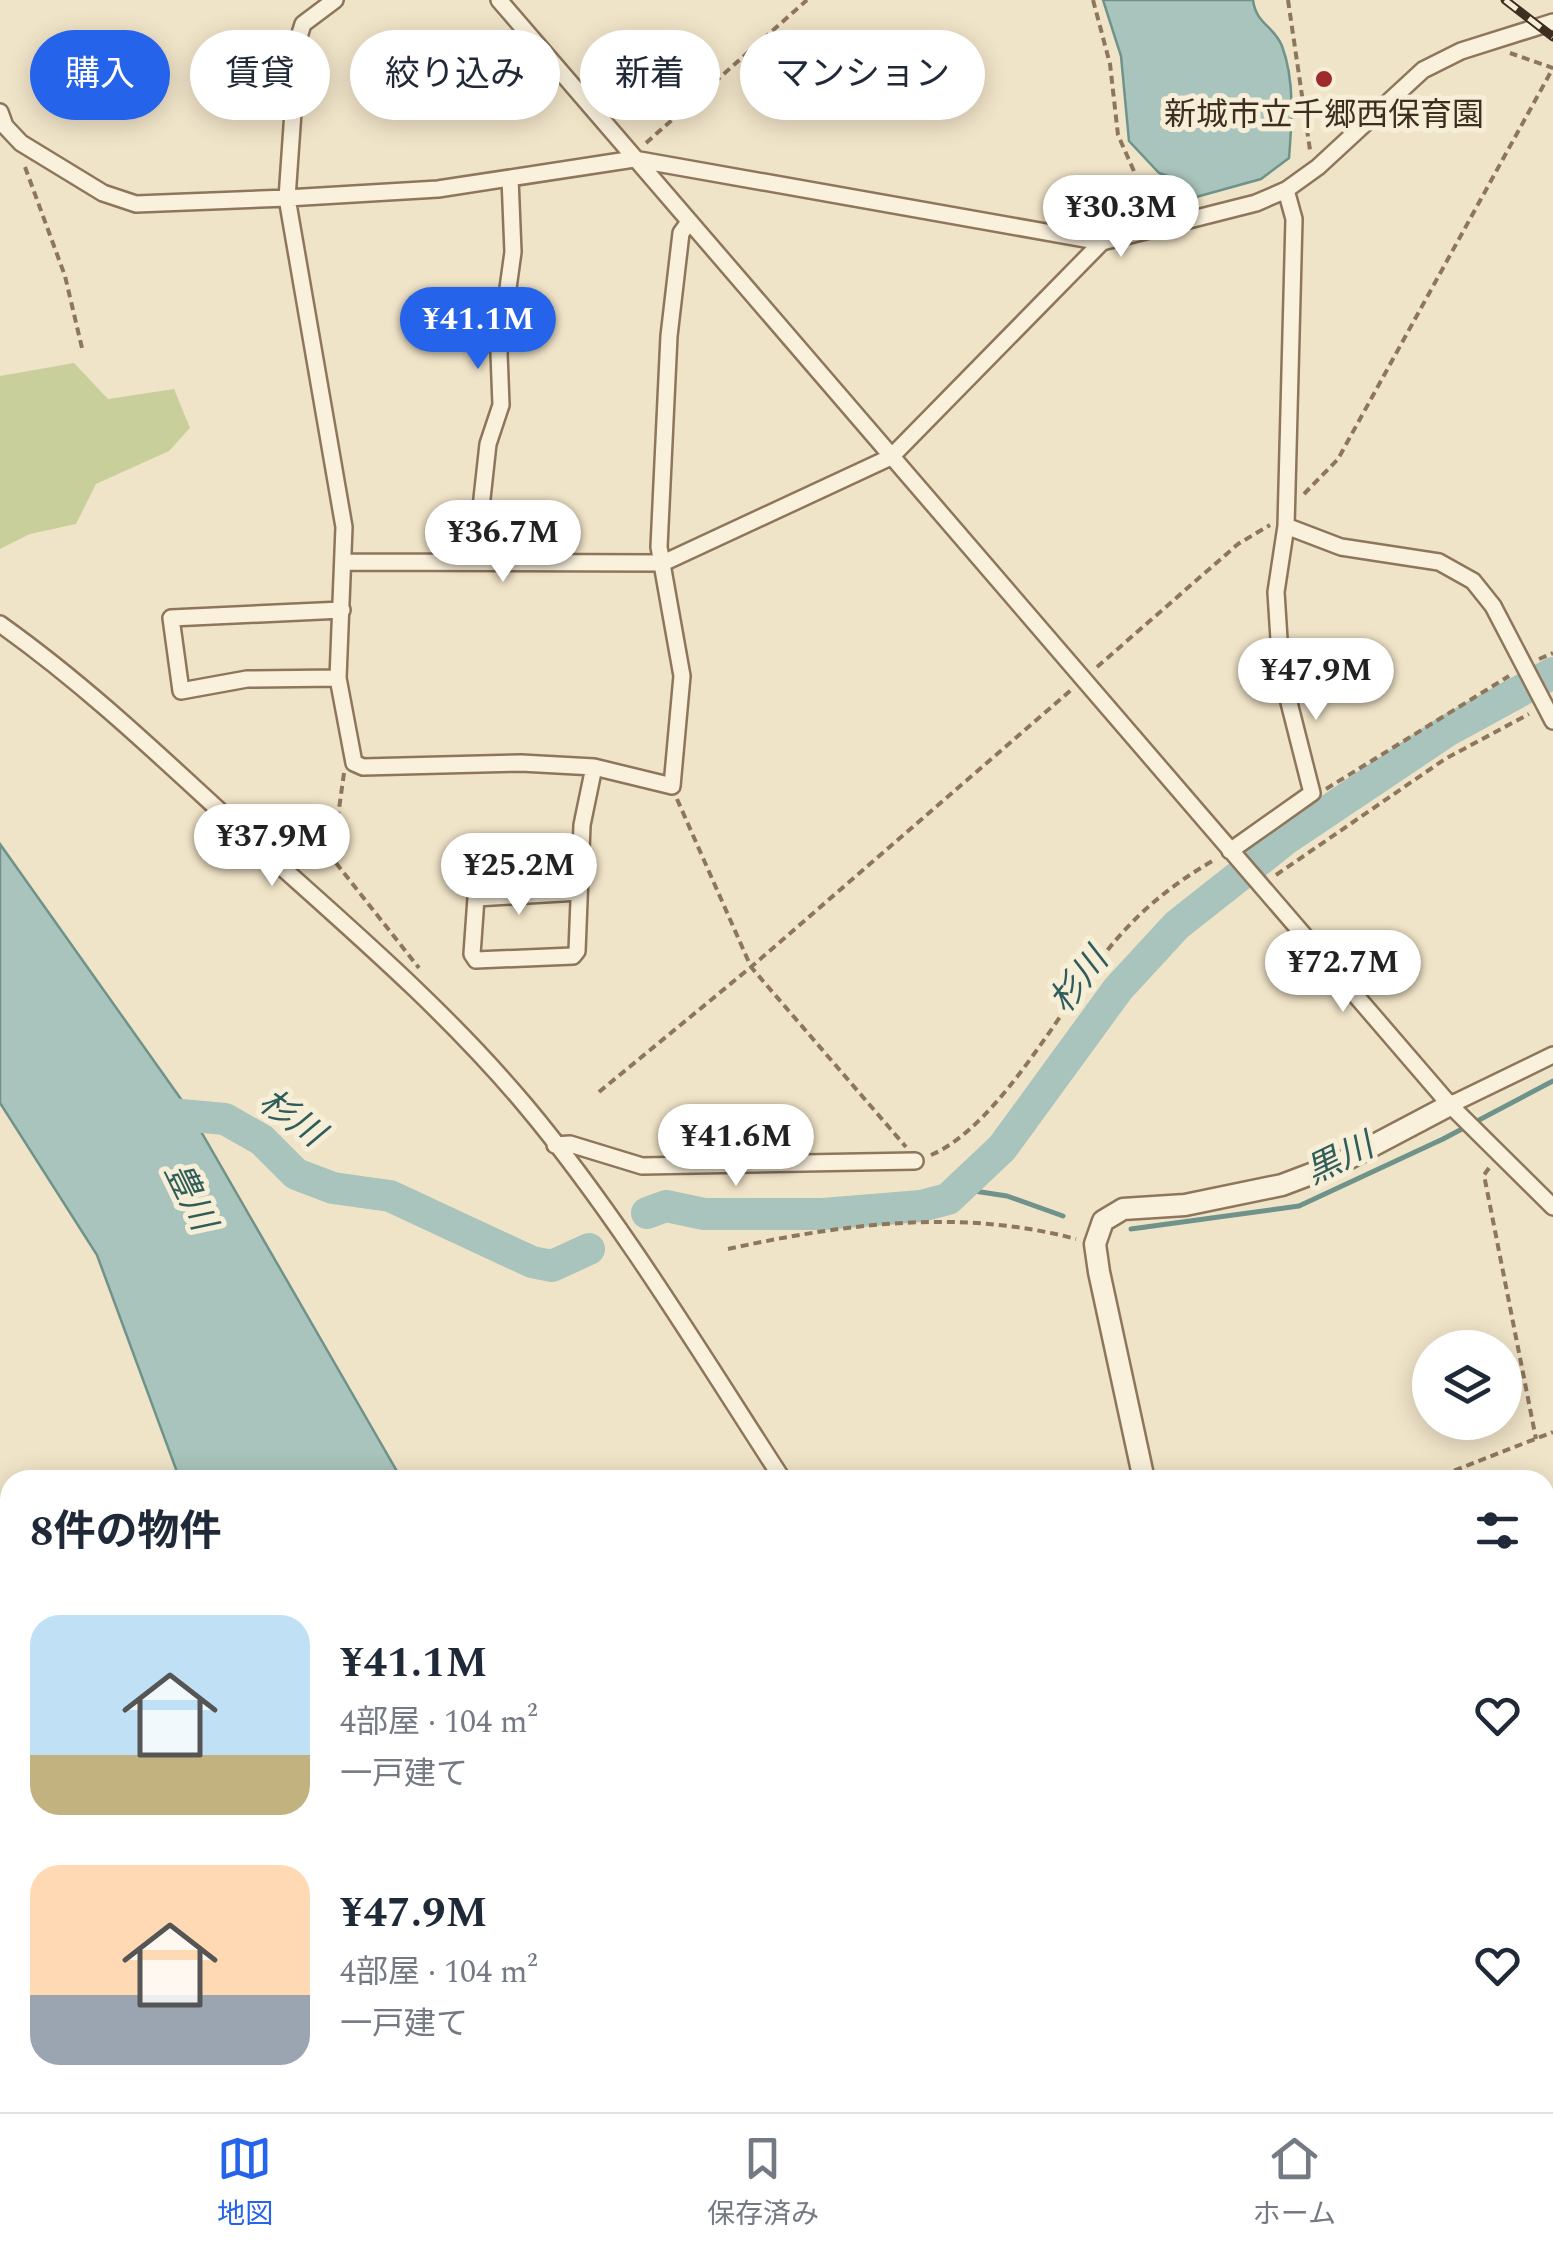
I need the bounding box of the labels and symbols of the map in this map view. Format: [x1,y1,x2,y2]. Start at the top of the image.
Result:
marker: 新城市立千郷西保育園 [1313,68,1335,90]
place label: 新城市立千郷西保育園 [1164,91,1484,140]
pin: ¥30.3M [1040,175,1202,260]
pin: ¥41.1M [397,287,559,372]
pin: ¥36.7M [422,500,584,585]
pin: ¥47.9M [1235,638,1397,723]
pin: ¥37.9M [191,804,353,889]
pin: ¥25.2M [438,833,600,918]
pin: ¥72.7M [1262,930,1424,1015]
water label: 杉川 [1037,934,1124,1025]
water label: 杉川 [247,1076,338,1163]
pin: ¥41.6M [655,1104,817,1189]
water label: 黒川 [1297,1118,1386,1199]
water label: 豊川 [150,1154,231,1243]

